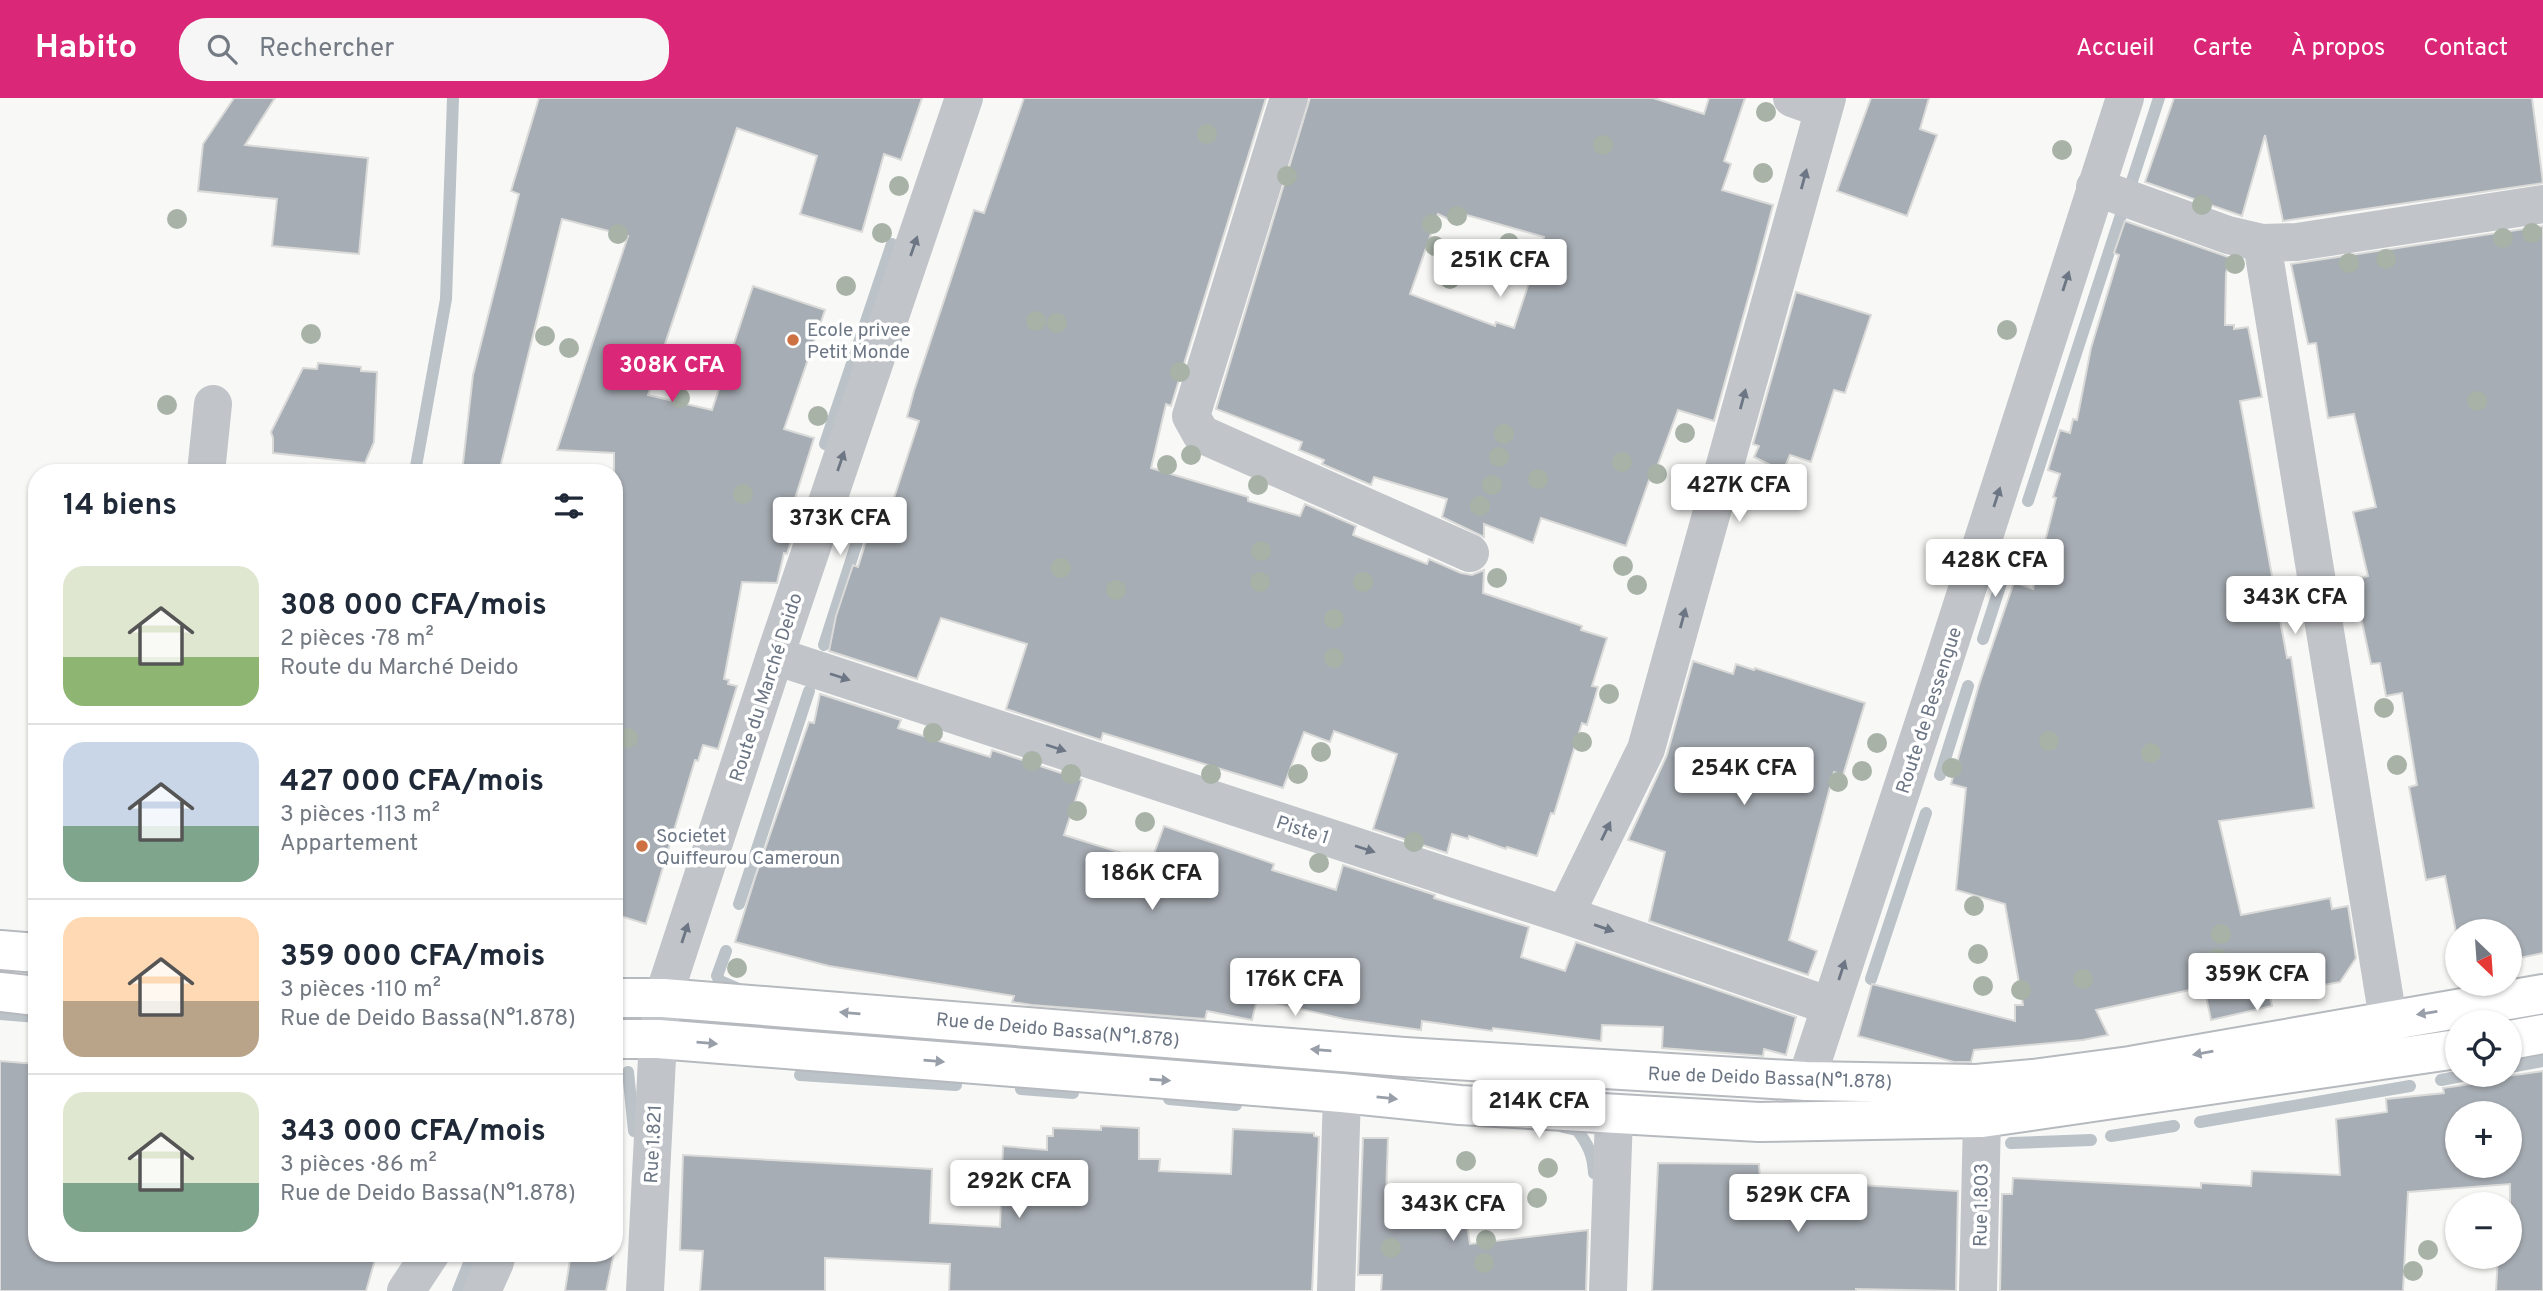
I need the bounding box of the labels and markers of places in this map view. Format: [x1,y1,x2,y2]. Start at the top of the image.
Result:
pin: 251K CFA [1428,240,1572,299]
place label: Ecole privee Petit Monde [807,319,911,365]
marker: Ecole privee Petit Monde [785,332,801,348]
pin: 308K CFA [600,344,744,404]
pin: 427K CFA [1667,464,1811,524]
pin: 373K CFA [768,498,912,557]
pin: 428K CFA [1923,540,2067,599]
pin: 343K CFA [2223,576,2367,636]
pin: 254K CFA [1672,748,1816,807]
place label: Societet Quiffeurou Cameroun [656,825,840,871]
marker: Societet Quiffeurou Cameroun [634,838,650,854]
pin: 186K CFA [1080,852,1224,912]
pin: 359K CFA [2185,954,2329,1013]
pin: 176K CFA [1223,958,1367,1018]
pin: 214K CFA [1467,1080,1611,1140]
pin: 292K CFA [947,1160,1091,1220]
pin: 529K CFA [1726,1174,1870,1234]
pin: 343K CFA [1381,1184,1525,1243]

